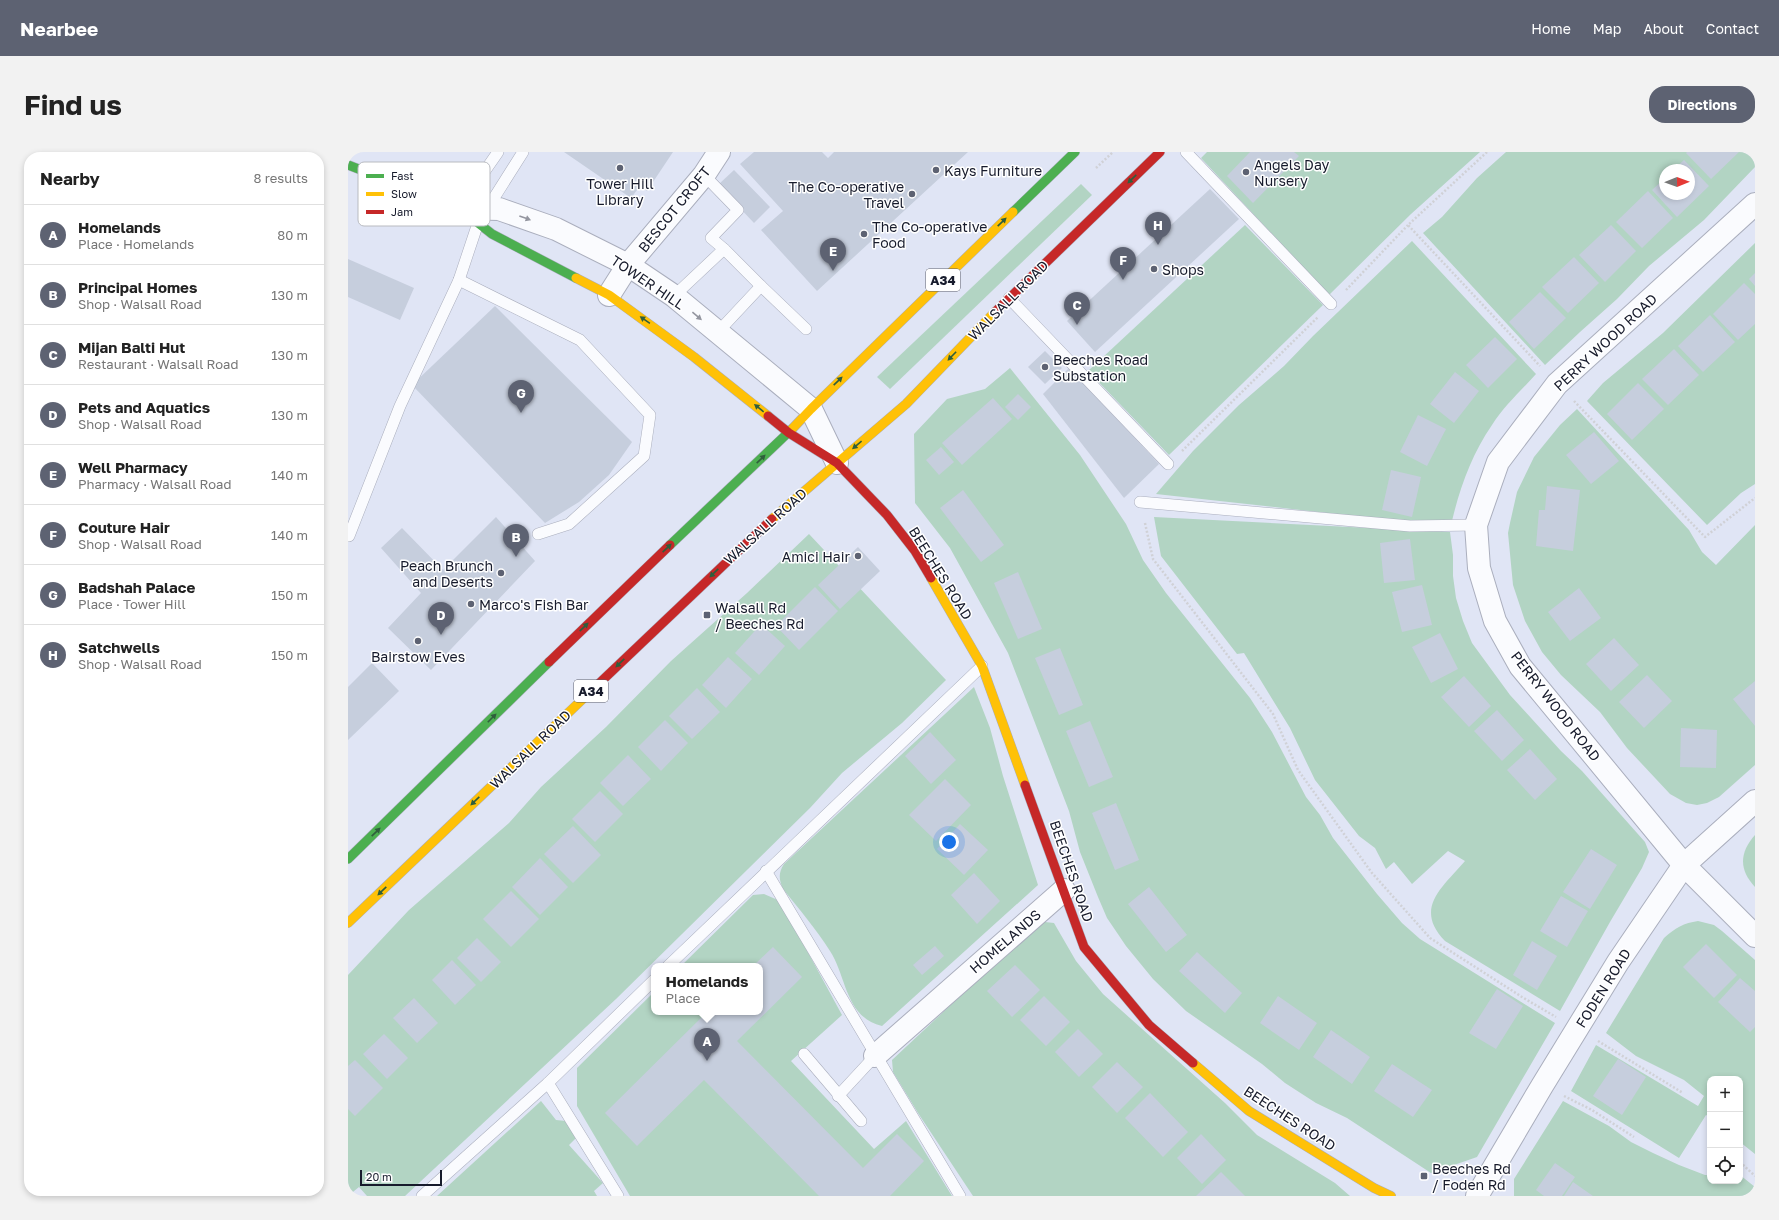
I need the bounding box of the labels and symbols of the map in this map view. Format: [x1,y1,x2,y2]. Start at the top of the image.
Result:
place label: Angels Day Nursery [1254,156,1330,189]
legend [358,162,490,226]
street label: BESCOT CROFT [634,162,714,255]
place label: Kays Furniture [944,162,1042,179]
marker: Tower Hill Library [615,163,625,173]
north arrow [1659,164,1695,200]
marker: Kays Furniture [931,165,941,175]
marker: Angels Day Nursery [1241,167,1251,177]
text: Fast [391,169,414,182]
one-way arrow [1127,174,1137,184]
place label: Tower Hill Library [586,175,654,208]
place label: The Co-operative Travel [789,178,904,211]
text: Slow [391,187,417,200]
marker: The Co-operative Travel [907,189,917,199]
text: Jam [391,205,413,218]
pin: H [1145,212,1171,245]
one-way arrow [519,215,531,221]
place label: The Co-operative Food [872,218,987,251]
one-way arrow [997,218,1007,227]
marker: The Co-operative Food [859,229,869,239]
pin: E [820,238,846,271]
pin: F [1110,247,1136,280]
street label: TOWER HILL [608,251,688,313]
street label: WALSALL ROAD [964,256,1052,344]
place label: Shops [1162,261,1204,278]
marker: Shops [1149,264,1159,274]
road number: A34 [926,269,960,291]
street label: PERRY WOOD ROAD [1550,290,1660,394]
pin: C [1064,292,1090,325]
one-way arrow [692,312,703,321]
one-way arrow [639,316,650,324]
one-way arrow [948,351,957,361]
place label: Beeches Road Substation [1053,351,1148,384]
marker: Beeches Road Substation [1040,362,1050,372]
one-way arrow [834,377,843,386]
pin: G [508,380,534,413]
one-way arrow [753,404,764,412]
one-way arrow [852,440,863,449]
one-way arrow [756,454,766,464]
street label: WALSALL ROAD [720,484,810,568]
street label: BEECHES ROAD [906,523,976,623]
pin: B [503,524,529,557]
one-way arrow [661,544,672,553]
place label: Amici Hair [782,548,851,565]
marker: Amici Hair [853,551,863,561]
place label: Peach Brunch and Deserts [400,557,493,590]
marker: Peach Brunch and Deserts [496,568,506,578]
one-way arrow [709,568,719,578]
place label: Marco's Fish Bar [479,596,589,613]
marker: Marco's Fish Bar [466,599,476,609]
place label: Walsall Rd / Beeches Rd [715,599,804,632]
pin: D [428,602,454,635]
marker: Walsall Rd / Beeches Rd [702,610,712,620]
one-way arrow [579,622,589,632]
marker: Bairstow Eves [413,636,423,646]
place label: Bairstow Eves [371,648,465,665]
street label: PERRY WOOD ROAD [1508,648,1604,764]
one-way arrow [615,658,625,668]
road number: A34 [574,680,608,702]
street label: WALSALL ROAD [486,706,574,792]
one-way arrow [487,713,497,723]
one-way arrow [471,796,480,805]
street label: BEECHES ROAD [1047,818,1097,924]
one-way arrow [371,827,381,836]
your location [939,832,959,852]
one-way arrow [377,886,386,895]
street label: HOMELANDS [966,905,1044,977]
street label: FODEN ROAD [1572,945,1634,1031]
pin: A [694,1028,720,1061]
street label: BEECHES ROAD [1241,1082,1339,1154]
place label: Beeches Rd / Foden Rd [1432,1160,1511,1193]
scale bar [360,1168,442,1187]
marker: Beeches Rd / Foden Rd [1419,1171,1429,1181]

